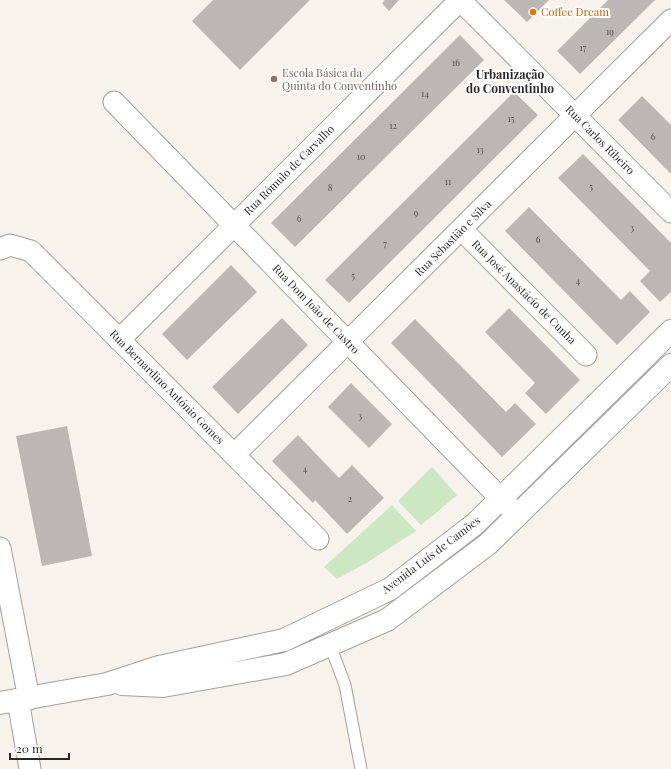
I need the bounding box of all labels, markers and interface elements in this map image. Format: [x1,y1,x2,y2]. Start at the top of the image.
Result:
place label: Coffee Dream [541,4,609,19]
marker: Coffee Dream [528,7,538,17]
house number: 19 [606,25,614,37]
house number: 17 [580,41,587,53]
house number: 16 [452,56,460,68]
place label: Escola Básica da Quinta do Conventinho [282,65,397,93]
district label: Urbanização do Conventinho [466,66,554,96]
marker: Escola Básica da Quinta do Conventinho [269,74,279,84]
house number: 14 [421,87,429,99]
street label: Rua Carlos Ribeiro [562,102,638,178]
house number: 15 [508,112,515,124]
house number: 12 [389,119,397,131]
street label: Rua Rómulo de Carvalho [240,121,337,218]
house number: 6 [651,130,656,142]
house number: 13 [476,143,484,155]
house number: 10 [357,150,365,162]
house number: 11 [445,175,452,187]
house number: 5 [589,180,593,192]
house number: 8 [328,181,333,193]
street label: Rua Sebastião e Silva [411,196,495,279]
house number: 9 [414,206,419,218]
house number: 6 [297,212,302,224]
house number: 3 [630,221,634,233]
house number: 6 [536,233,541,245]
street label: Rua José Anastácio de Cunha [469,236,580,347]
house number: 7 [383,237,387,249]
street label: Rua Dom João de Castro [270,261,363,357]
house number: 5 [351,269,355,281]
house number: 4 [576,274,581,286]
street label: Rua Bernardino António Gomes [107,326,228,447]
house number: 3 [358,409,362,421]
house number: 4 [303,462,308,474]
house number: 2 [348,492,352,504]
street label: Avenida Luís de Camões [378,513,483,597]
scale bar [10,735,69,761]
text: 20 m [16,740,43,756]

